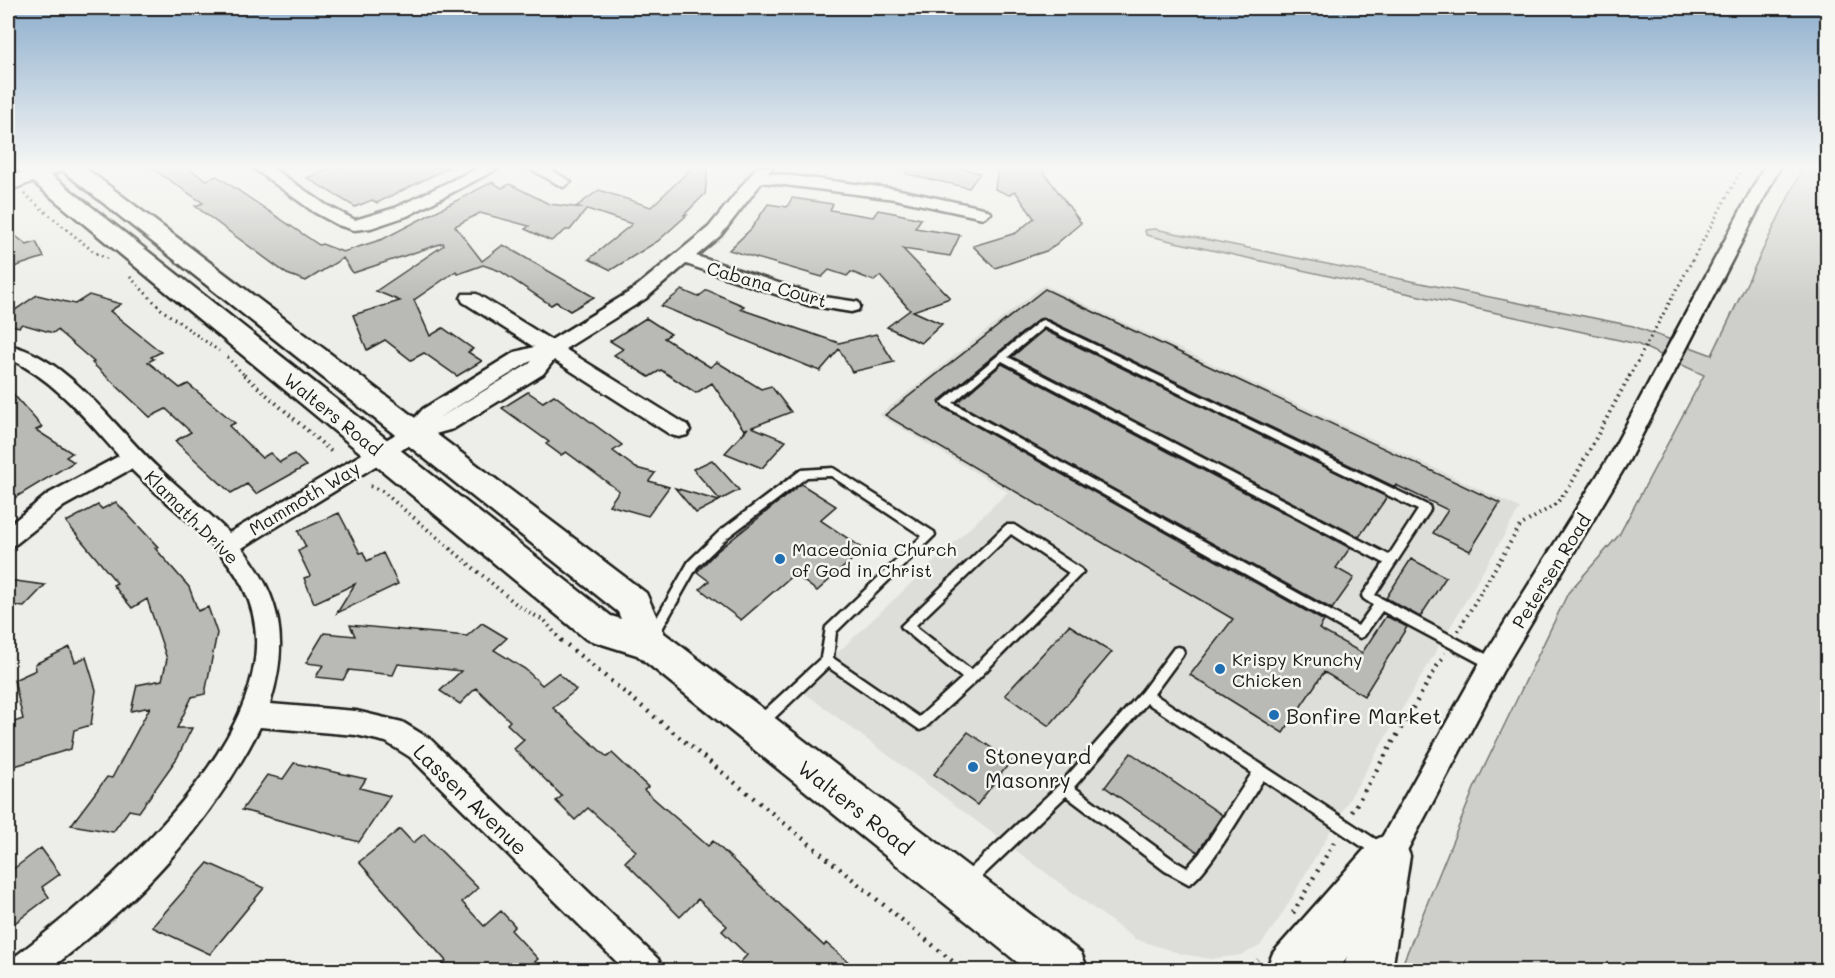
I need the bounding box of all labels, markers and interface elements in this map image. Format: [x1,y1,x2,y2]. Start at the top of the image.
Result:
street label: Cabana Court [704,255,830,313]
street label: Walters Road [279,367,387,461]
street label: Mammoth Way [244,455,364,541]
street label: Klamath Drive [140,465,244,569]
street label: Petersen Road [1506,509,1596,633]
place label: Macedonia Church of God in Christ [792,537,956,582]
marker: Macedonia Church of God in Christ [773,552,787,566]
place label: Krispy Krunchy Chicken [1232,647,1362,692]
marker: Krispy Krunchy Chicken [1213,662,1227,676]
place label: Bonfire Market [1286,702,1442,729]
marker: Bonfire Market [1267,708,1281,722]
street label: Lassen Avenue [408,738,534,860]
place label: Stoneyard Masonry [985,742,1091,793]
street label: Walters Road [793,754,919,860]
marker: Stoneyard Masonry [966,760,980,774]

